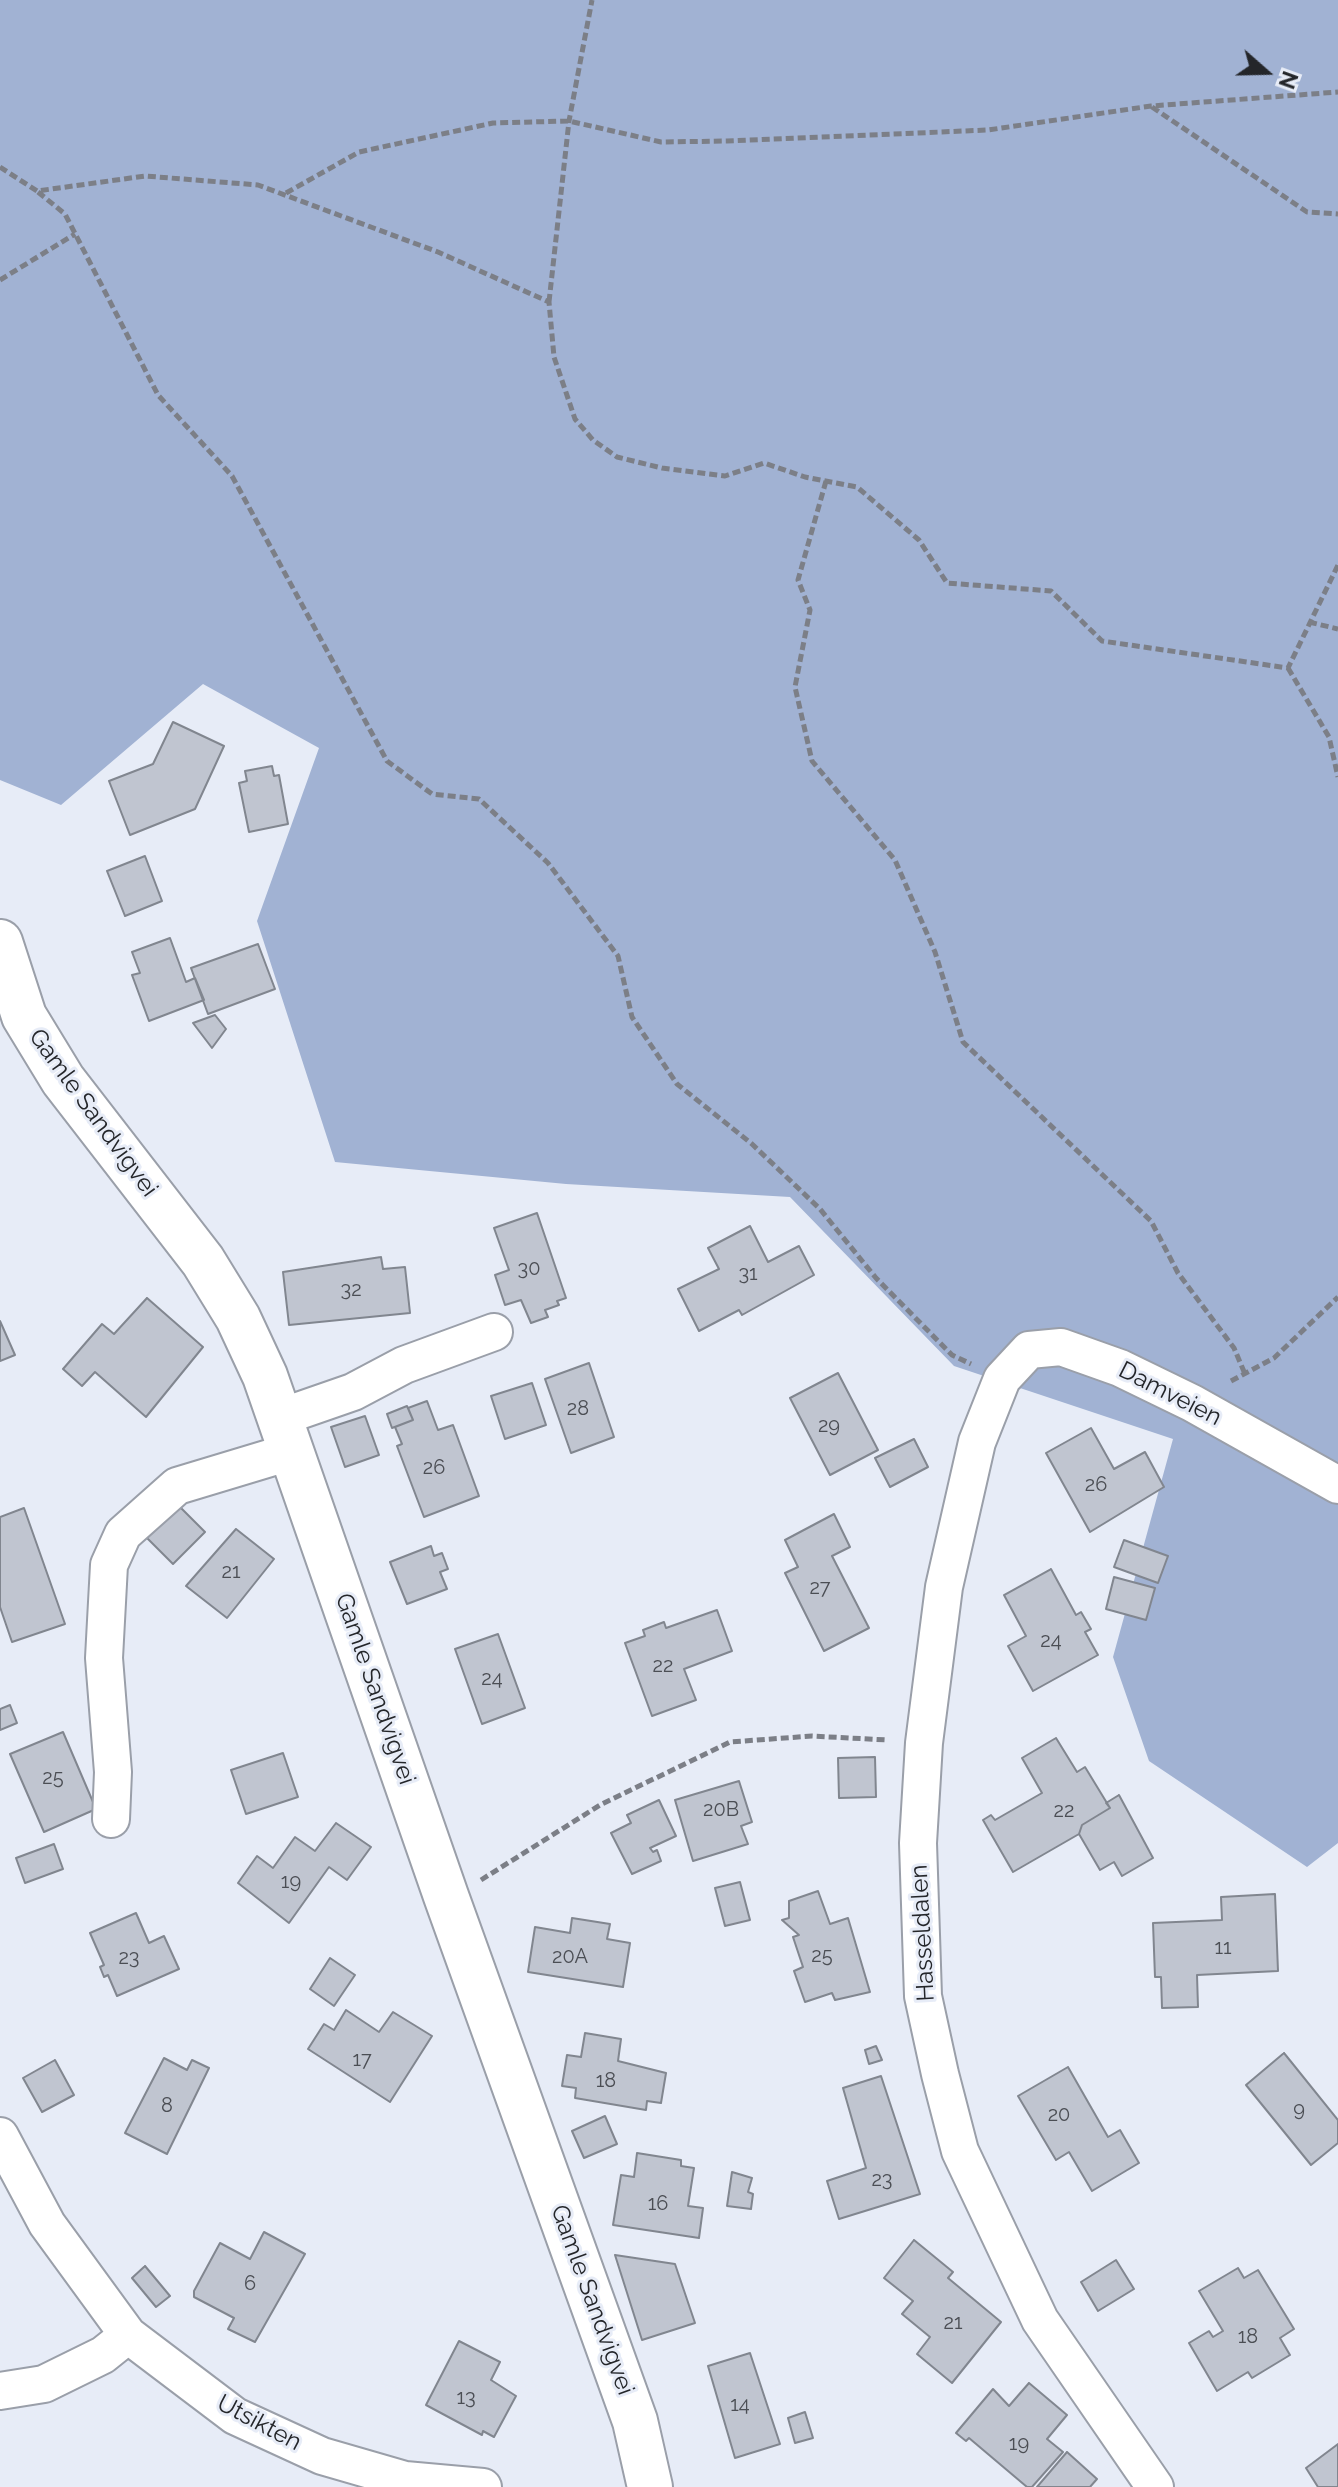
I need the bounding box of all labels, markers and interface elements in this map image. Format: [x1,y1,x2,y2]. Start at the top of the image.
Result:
north arrow [1226,32,1306,112]
text: N [1273,68,1304,93]
street label: Gamle Sandvigvei [23,1024,163,1202]
house number: 30 [518,1257,540,1281]
house number: 31 [738,1262,758,1286]
house number: 32 [340,1278,362,1302]
street label: Damveien [1114,1356,1226,1432]
house number: 28 [567,1397,589,1421]
house number: 29 [818,1414,840,1438]
house number: 26 [423,1456,445,1480]
house number: 26 [1085,1473,1107,1497]
house number: 21 [222,1560,240,1584]
house number: 27 [809,1576,831,1600]
street label: Gamle Sandvigvei [329,1590,421,1788]
house number: 24 [1040,1629,1062,1653]
house number: 22 [653,1654,673,1678]
house number: 24 [481,1667,503,1691]
house number: 25 [42,1766,64,1790]
house number: 20B [703,1798,739,1822]
house number: 22 [1054,1799,1074,1823]
street label: Hasseldalen [905,1864,941,2002]
house number: 19 [281,1870,301,1894]
house number: 11 [1214,1936,1232,1960]
house number: 25 [811,1944,833,1968]
house number: 20A [552,1945,588,1969]
house number: 23 [118,1946,140,1970]
house number: 17 [352,2048,372,2072]
house number: 18 [596,2069,616,2093]
house number: 8 [161,2094,173,2118]
house number: 9 [1293,2098,1305,2122]
house number: 20 [1048,2103,1070,2127]
house number: 23 [871,2168,893,2192]
house number: 16 [648,2192,668,2216]
street label: Gamle Sandvigvei [544,2201,640,2399]
house number: 6 [244,2272,256,2296]
house number: 21 [944,2311,962,2335]
house number: 18 [1238,2325,1258,2349]
house number: 13 [456,2386,476,2410]
street label: Utsikten [212,2389,306,2457]
house number: 14 [730,2393,750,2417]
house number: 19 [1009,2432,1029,2456]

